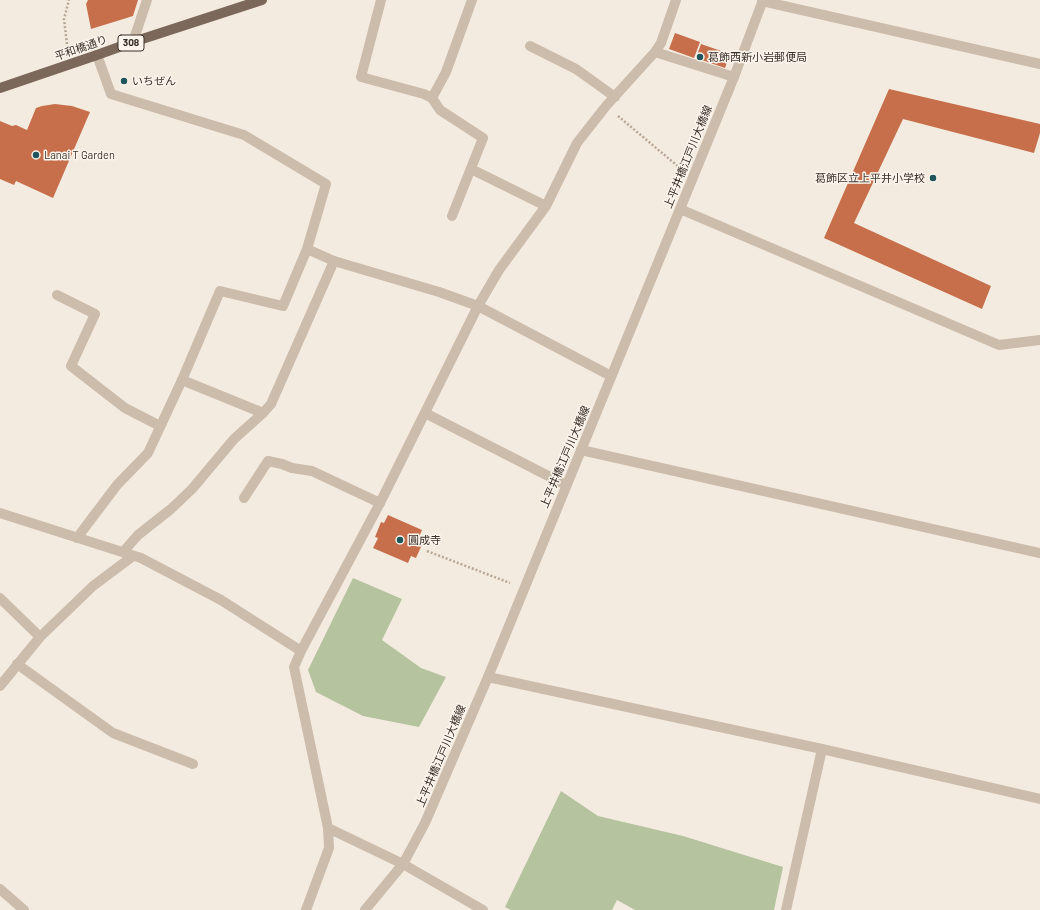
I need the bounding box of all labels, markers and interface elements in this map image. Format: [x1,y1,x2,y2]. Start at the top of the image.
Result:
street label: 平和橋通り [53,33,109,63]
road number: 308 [118,35,144,51]
place label: 葛飾西新小岩郵便局 [708,50,807,64]
marker: 葛飾西新小岩郵便局 [695,52,705,62]
place label: いちぜん [132,74,176,88]
marker: いちぜん [119,76,129,86]
street label: 上平井橋江戸川大橋線 [661,104,715,210]
place label: Lanai T Garden [44,148,115,162]
marker: Lanai T Garden [31,150,41,160]
place label: 葛飾区立上平井小学校 [815,171,925,185]
marker: 葛飾区立上平井小学校 [928,173,938,183]
street label: 上平井橋江戸川大橋線 [537,404,593,510]
place label: 圓成寺 [408,533,441,547]
marker: 圓成寺 [395,535,405,545]
street label: 上平井橋江戸川大橋線 [413,703,469,809]

